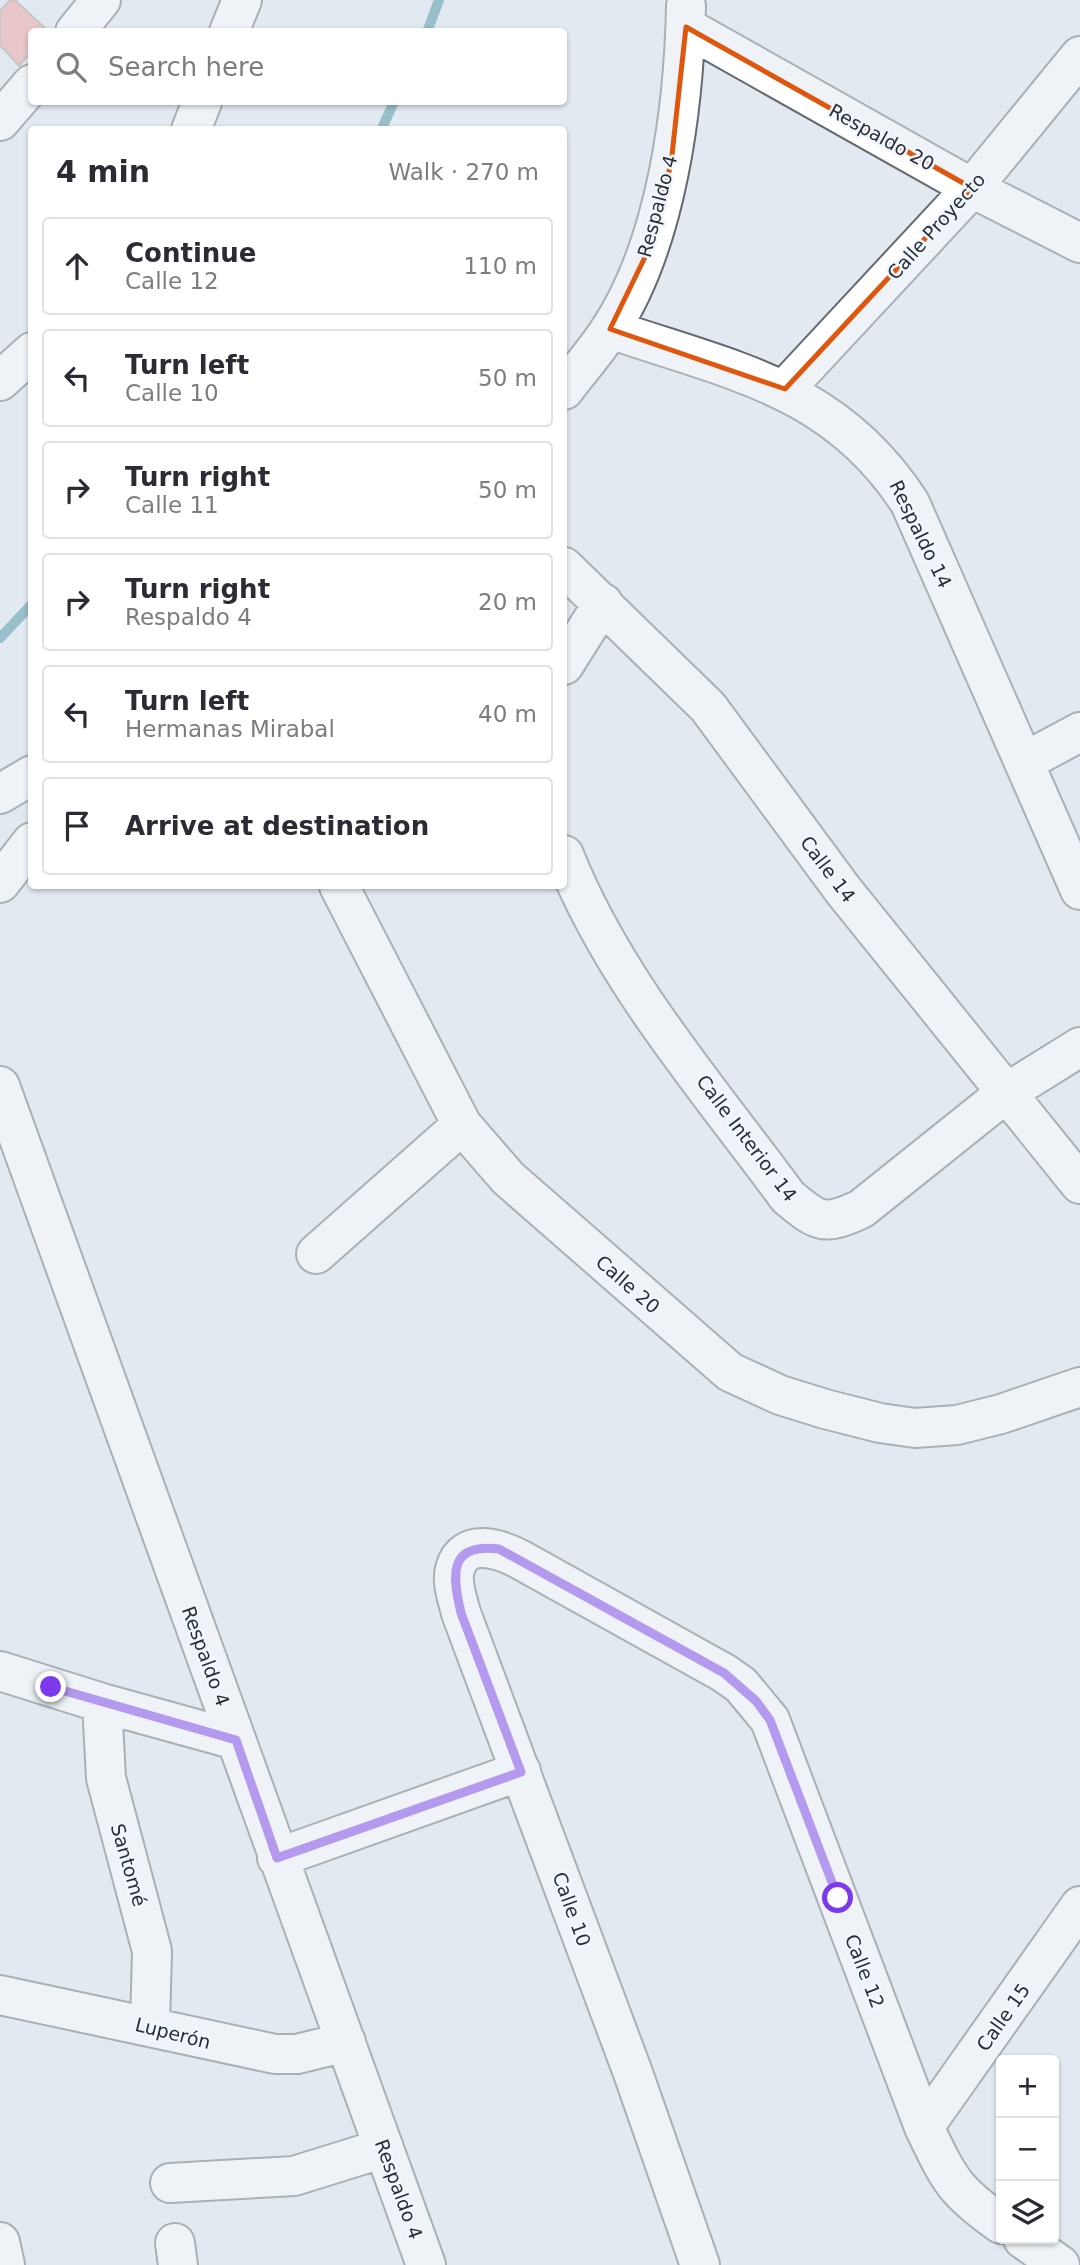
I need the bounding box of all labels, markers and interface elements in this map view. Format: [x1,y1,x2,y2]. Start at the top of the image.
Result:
search box [28,28,567,105]
icon: search [52,48,90,86]
text: Search here [108,52,264,82]
street label: Respaldo 20 [826,99,938,175]
street label: Respaldo 4 [633,153,681,259]
text: 4 min [56,154,150,189]
text: Walk · 270 m [388,159,539,185]
street label: Calle Proyecto [882,168,990,284]
text: Continue [125,238,256,268]
icon: ahead [58,247,96,285]
text: 110 m [463,253,537,279]
text: Calle 12 [125,268,219,294]
text: Turn left [125,350,249,380]
icon: left [58,359,96,397]
text: 50 m [478,365,537,391]
text: Calle 10 [125,380,219,406]
text: Turn right [125,462,270,492]
icon: right [58,471,96,509]
text: 50 m [478,477,537,503]
street label: Respaldo 14 [886,477,956,591]
text: Calle 11 [125,492,219,518]
text: Turn right [125,574,270,604]
icon: right [58,583,96,621]
text: 20 m [478,589,537,615]
text: Respaldo 4 [125,604,252,630]
text: Turn left [125,686,249,716]
icon: left [58,695,96,733]
text: 40 m [478,701,537,727]
text: Hermanas Mirabal [125,716,335,742]
icon: arrive [58,807,96,845]
text: Arrive at destination [125,811,429,841]
street label: Calle 14 [796,831,860,907]
street label: Calle Interior 14 [692,1070,802,1206]
street label: Calle 20 [592,1250,664,1318]
street label: Respaldo 4 [178,1603,234,1709]
route end [35,1671,66,1702]
street label: Santomé [107,1821,151,1909]
street label: Calle 10 [548,1869,596,1949]
route start [822,1882,853,1913]
street label: Calle 12 [841,1931,889,2011]
street label: Calle 15 [972,1979,1034,2055]
street label: Luperón [133,2013,213,2053]
map controls [996,2055,1059,2244]
button: + [996,2055,1059,2118]
button: − [996,2118,1059,2181]
street label: Respaldo 4 [371,2136,427,2242]
button: layers [996,2181,1059,2244]

